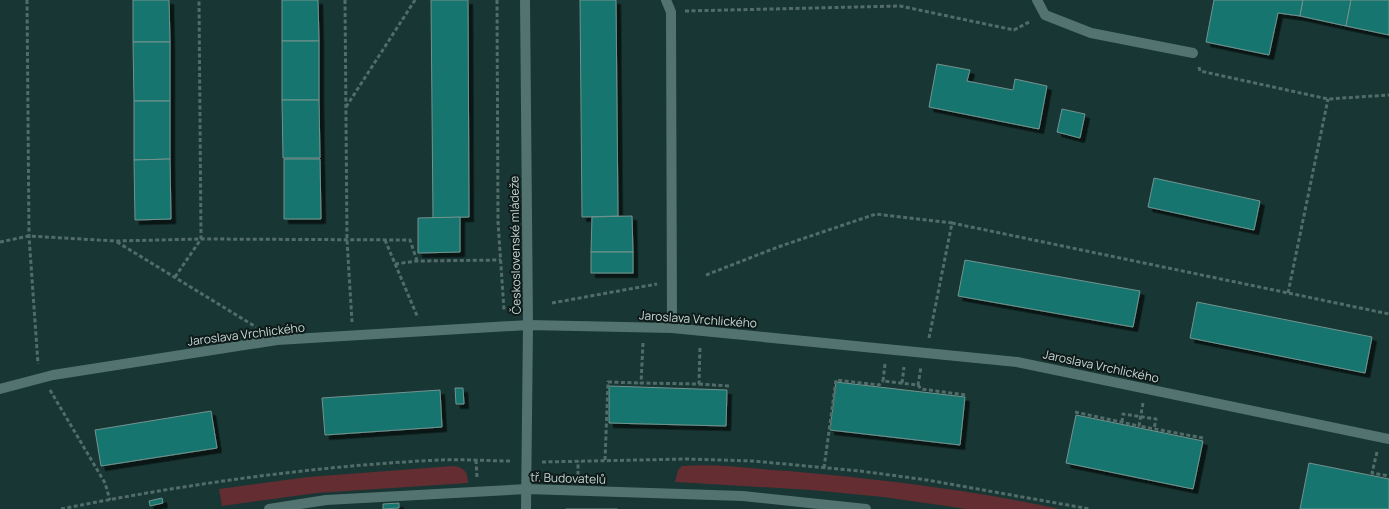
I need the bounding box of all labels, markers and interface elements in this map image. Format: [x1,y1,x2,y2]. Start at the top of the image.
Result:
street label: Československé mládeže [505,176,525,314]
street label: Jaroslava Vrchlického [638,306,758,332]
street label: Jaroslava Vrchlického [186,318,306,350]
street label: Jaroslava Vrchlického [1041,345,1161,387]
street label: tř. Budovatelů [530,468,606,488]

